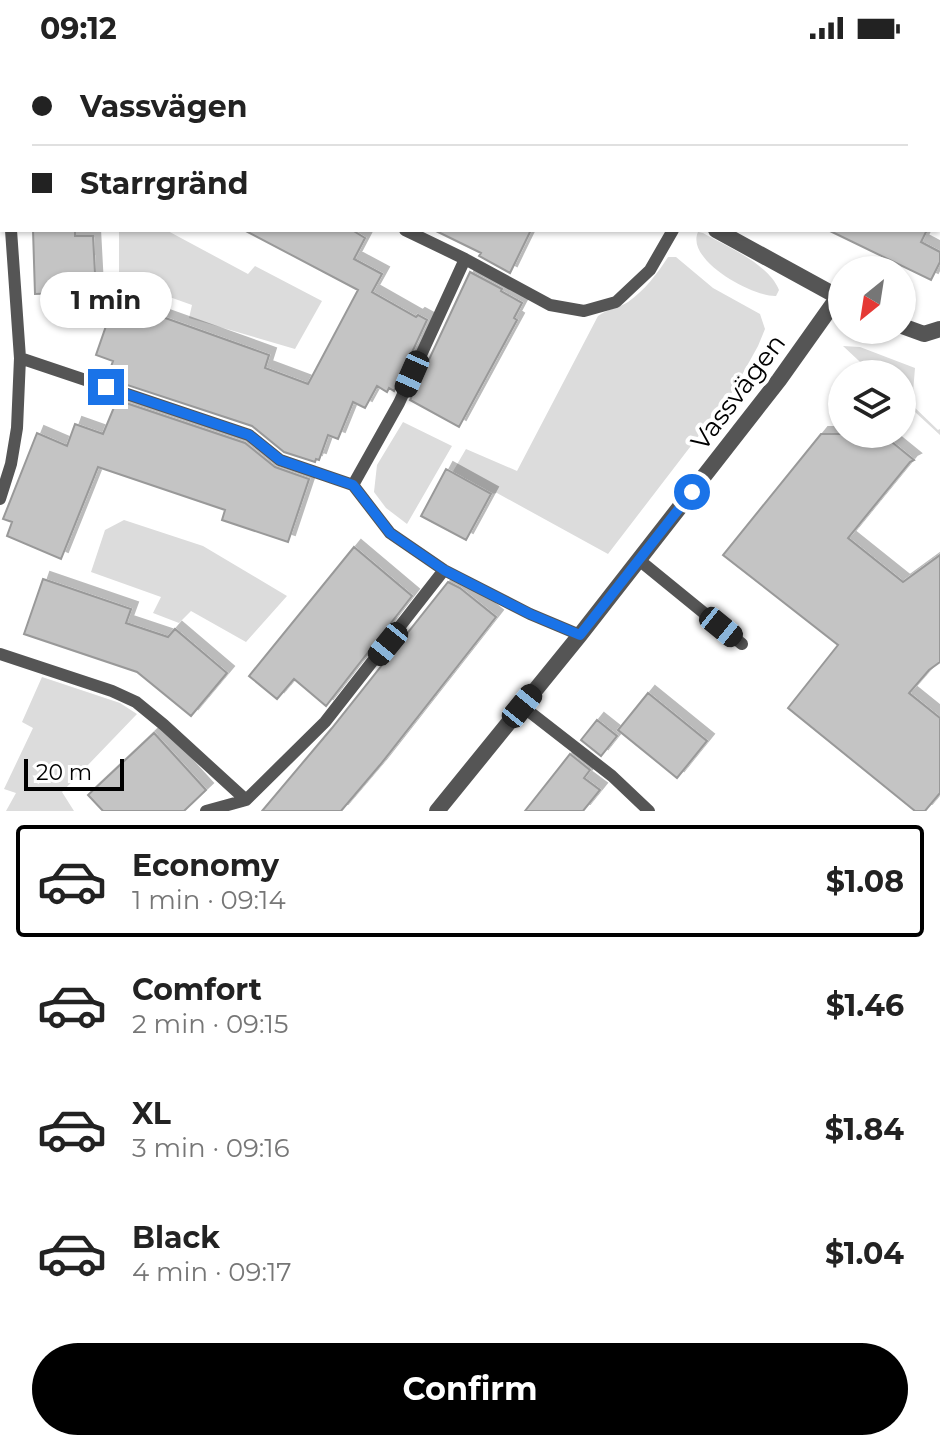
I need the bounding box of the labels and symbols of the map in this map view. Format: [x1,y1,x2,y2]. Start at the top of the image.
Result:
north arrow [828,256,916,344]
callout: 1 min [40,271,172,327]
street label: Vassvägen [684,328,792,456]
car [391,347,433,401]
route end [88,369,124,405]
route start [674,474,710,510]
car [695,603,747,651]
car [364,618,412,670]
car [498,680,546,732]
scale bar [24,755,124,791]

